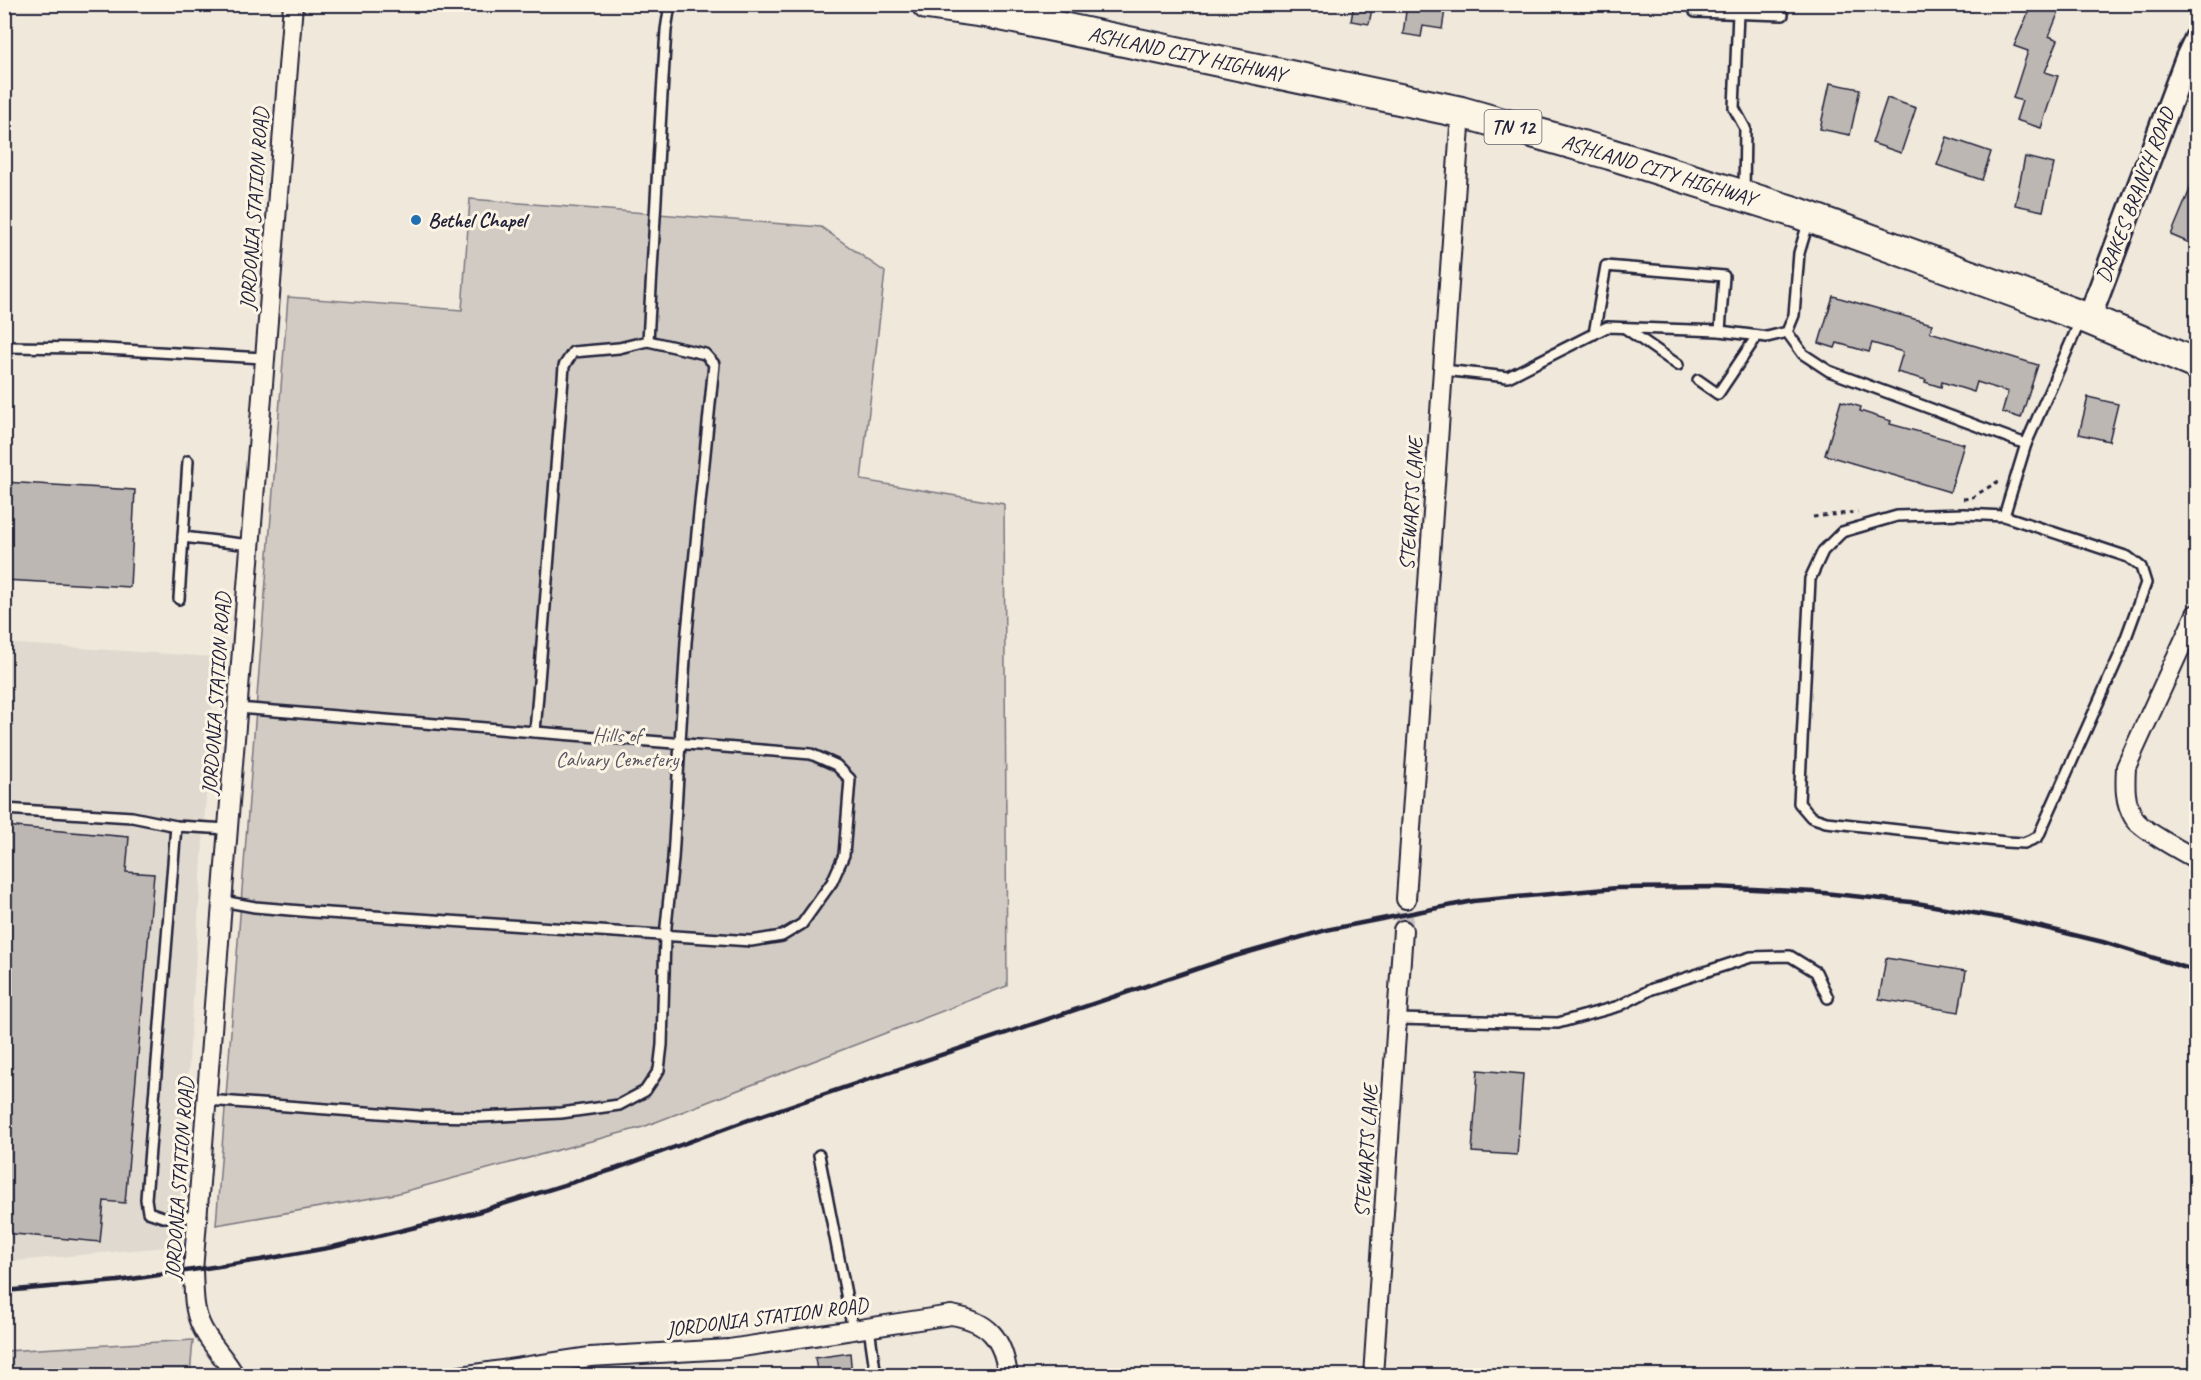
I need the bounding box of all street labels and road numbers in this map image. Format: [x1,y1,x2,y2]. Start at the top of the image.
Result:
street label: ASHLAND CITY HIGHWAY [1086,20,1292,89]
street label: DRAKES BRANCH ROAD [2090,102,2181,286]
street label: JORDONIA STATION ROAD [234,105,274,312]
road number: TN 12 [1484,110,1541,144]
street label: ASHLAND CITY HIGHWAY [1559,128,1763,213]
street label: STEWARTS LANE [1393,434,1429,571]
street label: JORDONIA STATION ROAD [196,590,236,797]
street label: JORDONIA STATION ROAD [159,1075,199,1282]
street label: STEWARTS LANE [1348,1081,1384,1218]
street label: JORDONIA STATION ROAD [664,1292,871,1342]

